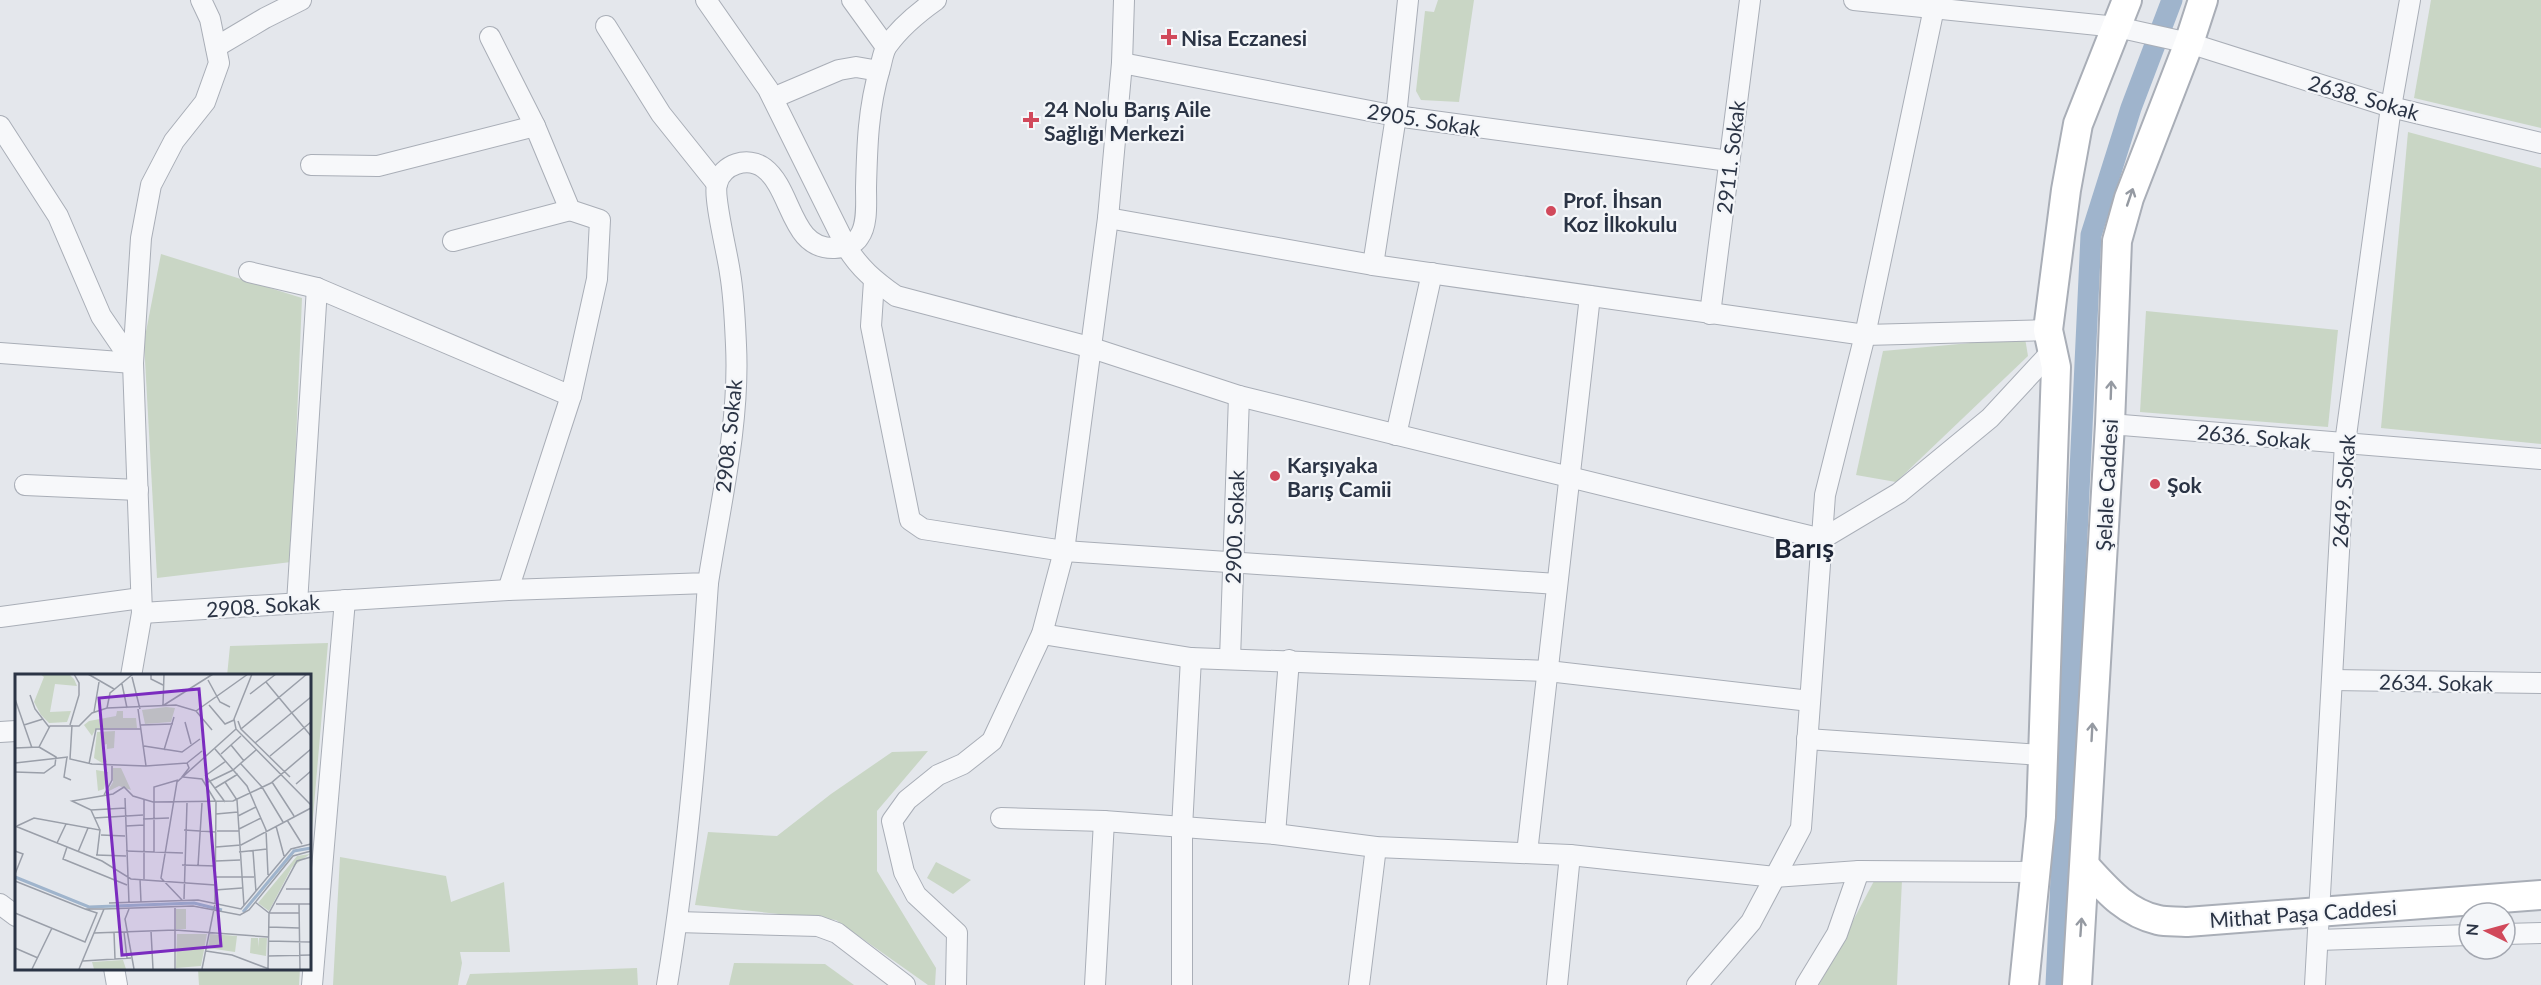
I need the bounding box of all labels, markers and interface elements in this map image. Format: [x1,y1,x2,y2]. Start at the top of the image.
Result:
place label: Nisa Eczanesi [1181,25,1307,50]
marker: Nisa Eczanesi [1162,30,1176,44]
street label: 2638. Sokak [2306,69,2423,125]
place label: 24 Nolu Barış Aile Sağlığı Merkezi [1044,96,1211,145]
street label: 2905. Sokak [1366,98,1483,140]
street label: 2911. Sokak [1711,99,1749,215]
marker: 24 Nolu Barış Aile Sağlığı Merkezi [1022,111,1040,129]
place label: Prof. İhsan Koz İlkokulu [1563,187,1677,236]
one-way arrow [2125,188,2136,207]
marker: Prof. İhsan Koz İlkokulu [1544,204,1558,218]
street label: 2908. Sokak [710,378,746,494]
one-way arrow [2105,381,2116,401]
street label: Şelale Caddesi [2090,418,2122,552]
street label: 2636. Sokak [2196,419,2312,453]
street label: 2649. Sokak [2327,433,2359,549]
place label: Karşıyaka Barış Camii [1287,452,1392,501]
street label: 2900. Sokak [1220,469,1248,584]
marker: Karşıyaka Barış Camii [1268,469,1282,483]
place label: Şok [2167,472,2203,497]
marker: Şok [2148,477,2162,491]
district label: Barış [1774,531,1834,564]
street label: 2908. Sokak [205,589,321,621]
street label: 2634. Sokak [2379,669,2494,695]
inset map [15,674,310,970]
one-way arrow [2087,722,2098,742]
street label: Mithat Paşa Caddesi [2209,894,2397,932]
north arrow [2457,901,2517,961]
one-way arrow [2076,917,2087,937]
text: N [2462,923,2482,937]

